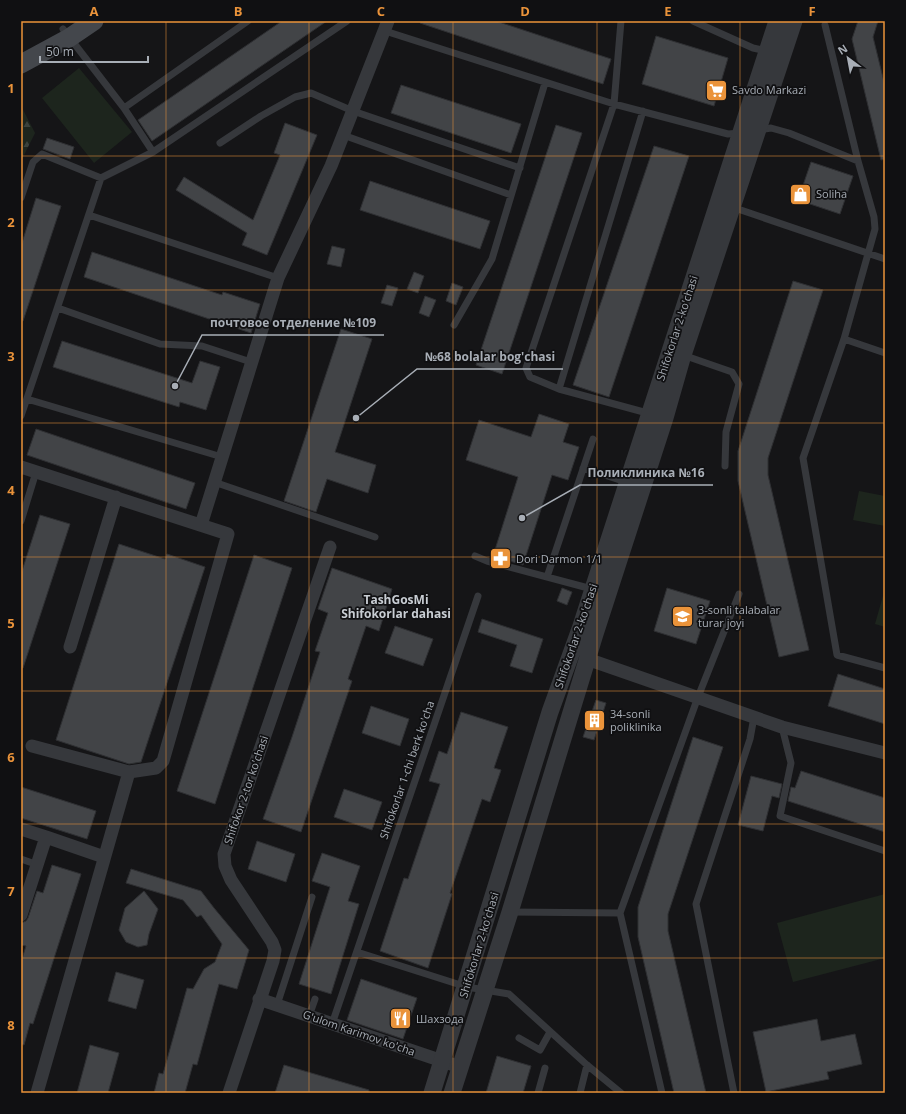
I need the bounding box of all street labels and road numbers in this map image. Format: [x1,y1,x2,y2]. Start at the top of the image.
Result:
street label: Shifokorlar 2-ko'chasi [652,273,701,382]
street label: Shifokorlar 2-ko'chasi [551,581,600,690]
street label: Shifokorlar 1-chi berk ko'cha [376,699,437,841]
street label: Shifokor 2-tor ko'chasi [220,733,271,846]
street label: Shifokorlar 2-ko'chasi [455,890,502,1000]
street label: G'ulom Karimov ko'cha [301,1006,417,1059]

